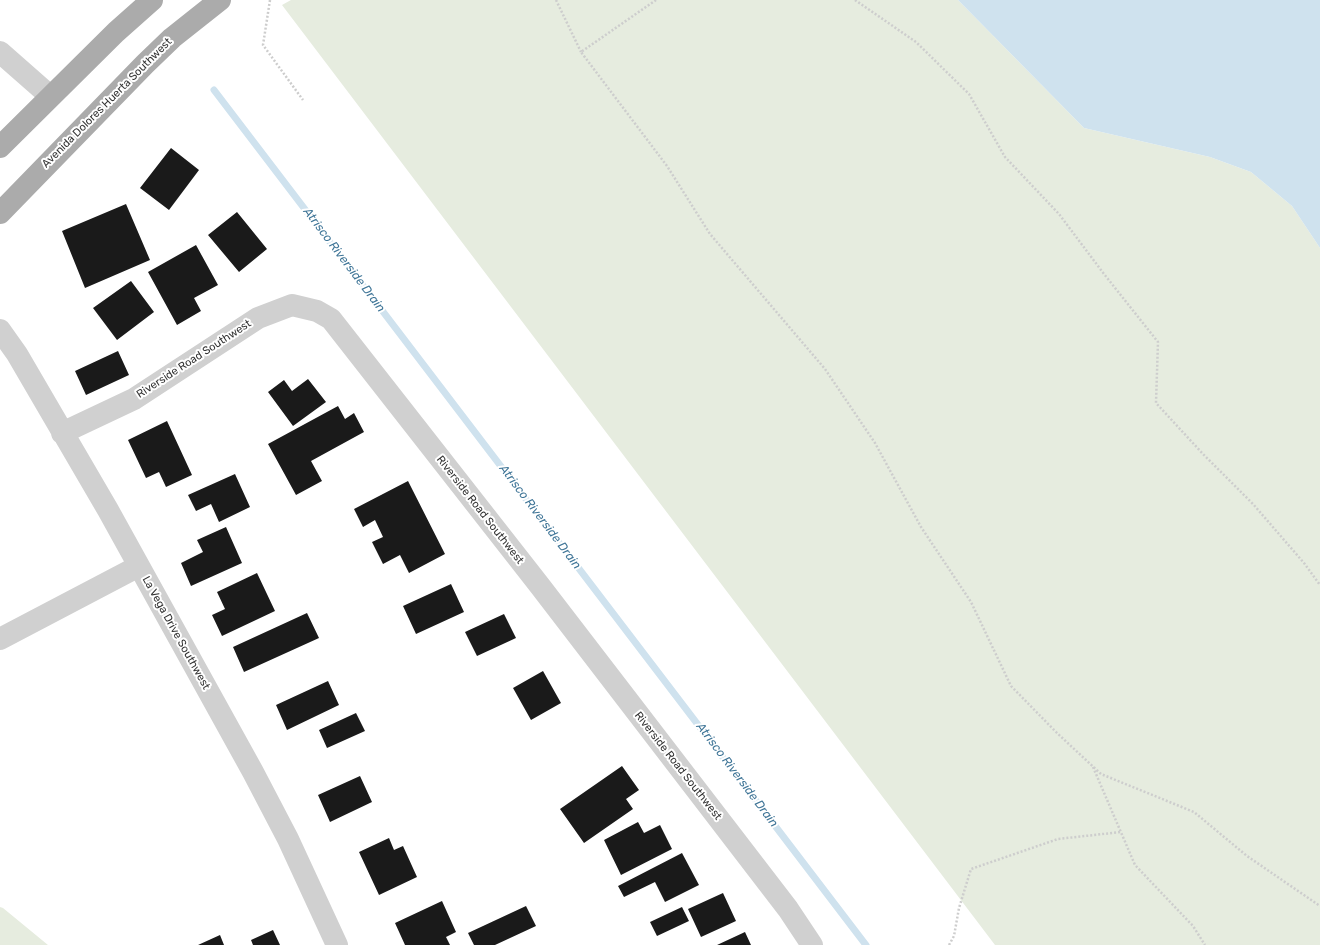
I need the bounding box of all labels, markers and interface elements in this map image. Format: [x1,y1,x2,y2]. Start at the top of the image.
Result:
street label: Avenida Dolores Huerta Southwest [39,35,175,171]
water label: Atrisco Riverside Drain [300,205,388,315]
street label: Riverside Road Southwest [134,317,254,401]
street label: Riverside Road Southwest [434,453,526,567]
water label: Atrisco Riverside Drain [496,462,584,572]
street label: La Vega Drive Southwest [139,574,213,692]
street label: Riverside Road Southwest [632,709,724,823]
water label: Atrisco Riverside Drain [693,720,781,830]

